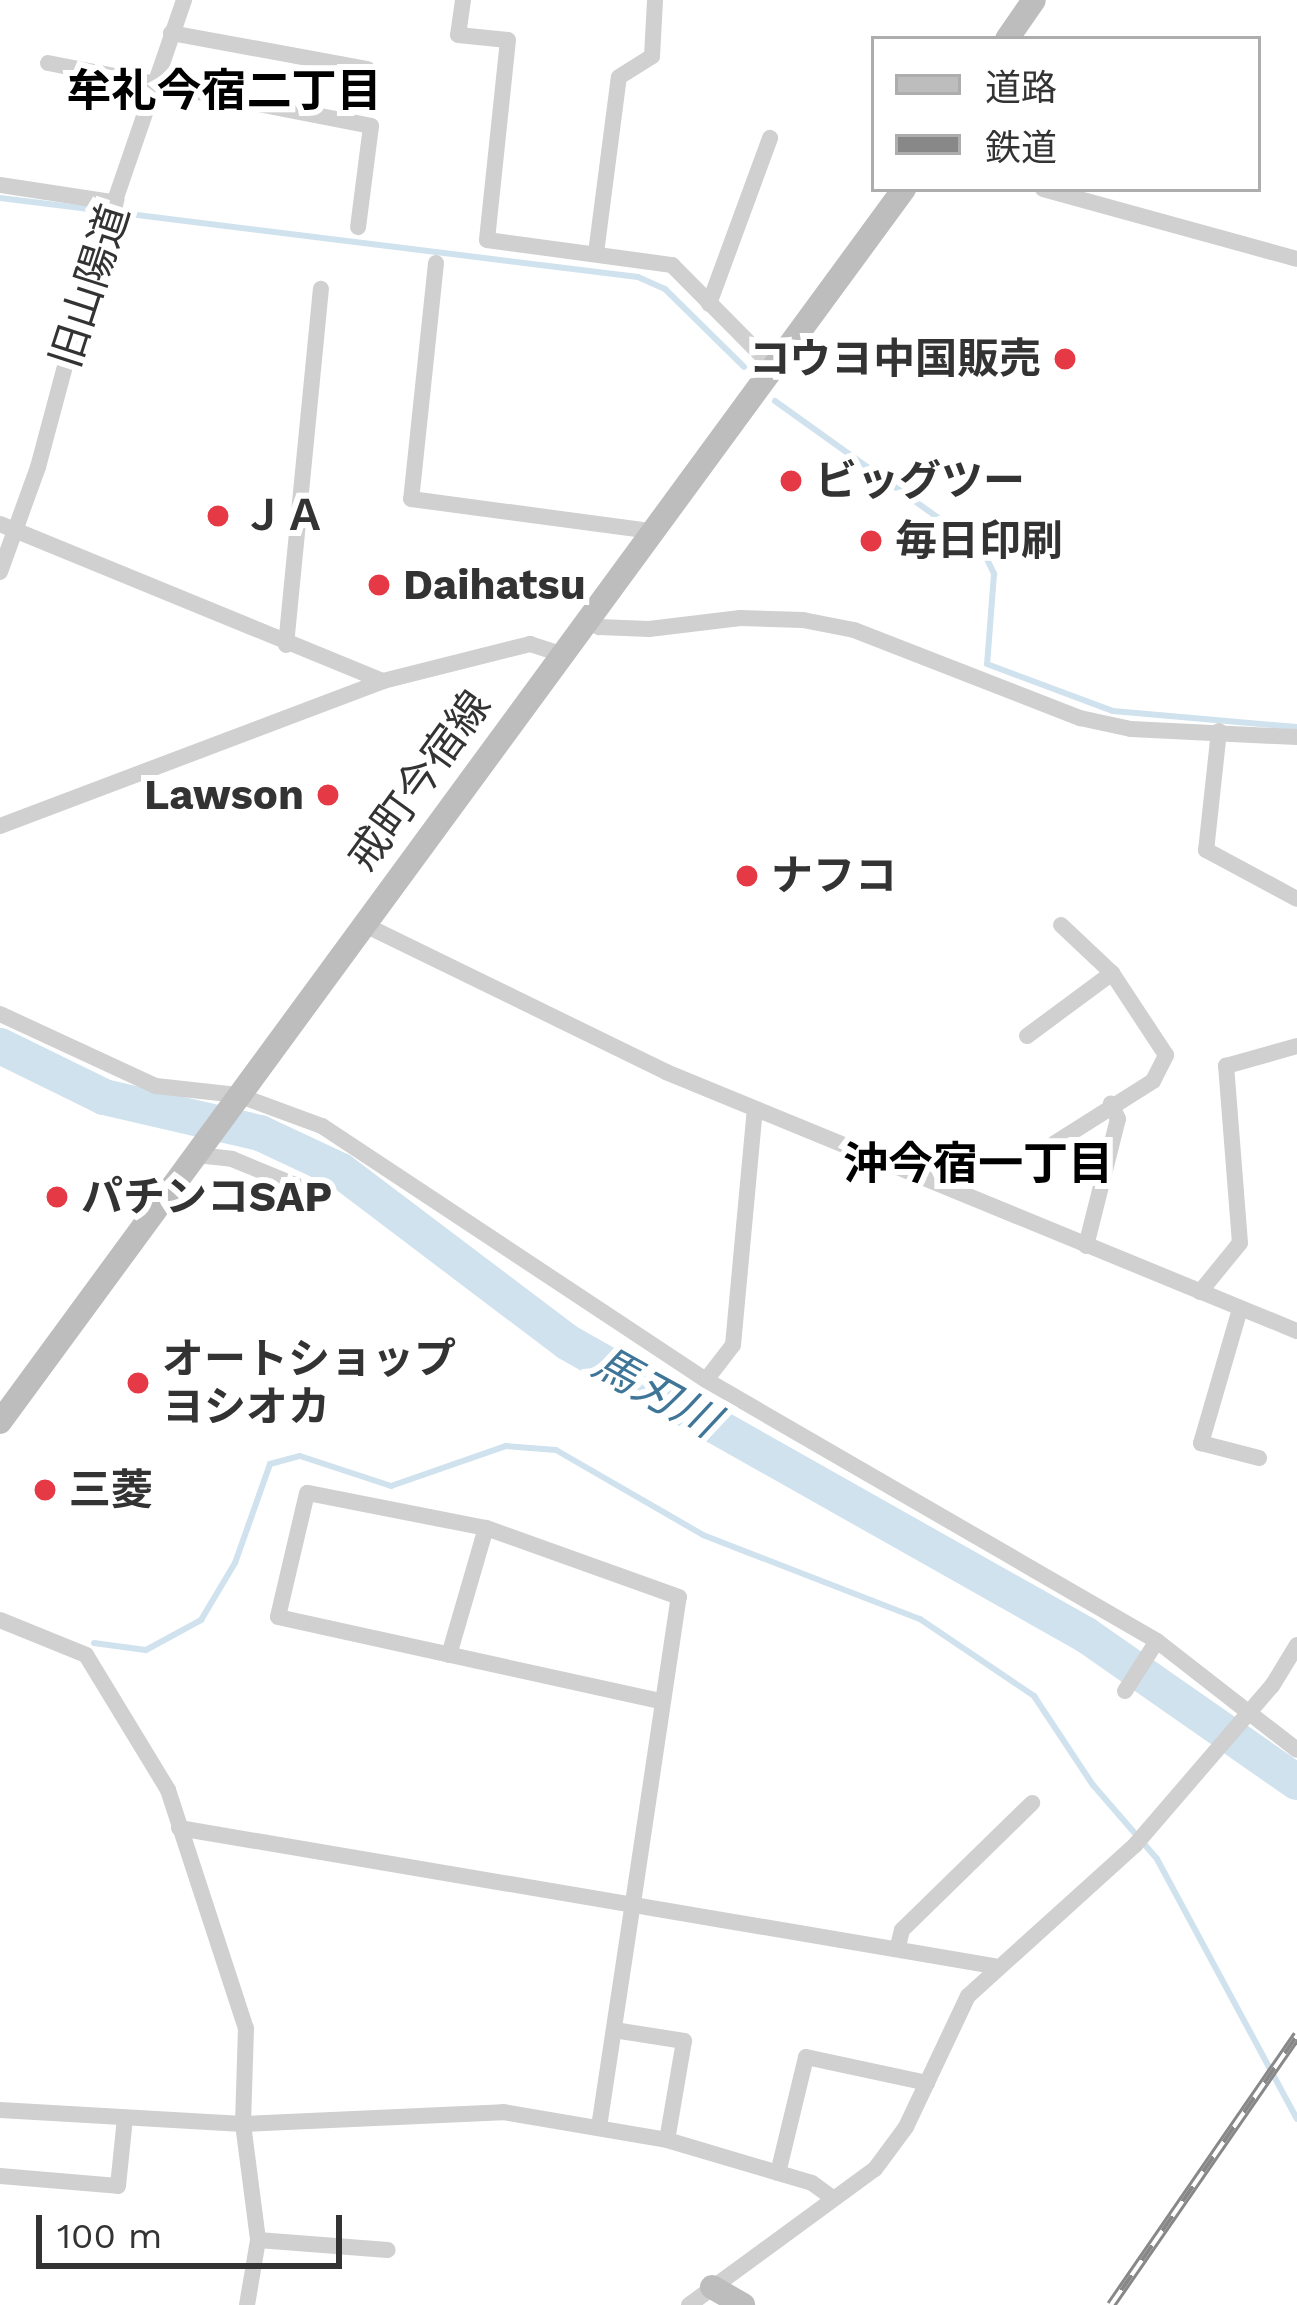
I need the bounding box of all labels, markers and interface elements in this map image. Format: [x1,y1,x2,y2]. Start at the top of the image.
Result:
legend [871,36,1261,192]
district label: 牟礼今宿二丁目 [67,64,381,118]
text: 道路 [985,67,1057,109]
text: 鉄道 [985,127,1057,169]
street label: 旧山陽道 [40,198,140,374]
place label: コウヨ中国販売 [747,334,1041,384]
marker: コウヨ中国販売 [1052,346,1078,372]
place label: ビッグツー [815,456,1025,506]
marker: ビッグツー [778,468,804,494]
place label: ＪＡ [242,491,326,541]
marker: ＪＡ [205,503,231,529]
place label: 毎日印刷 [895,516,1063,566]
marker: 毎日印刷 [858,528,884,554]
place label: Daihatsu [403,560,586,610]
marker: Daihatsu [366,572,392,598]
street label: 戒町今宿線 [337,681,501,881]
place label: Lawson [144,770,304,820]
marker: Lawson [315,782,341,808]
place label: ナフコ [771,851,897,901]
marker: ナフコ [734,863,760,889]
district label: 沖今宿一丁目 [843,1137,1113,1191]
place label: パチンコSAP [81,1172,332,1222]
marker: パチンコSAP [44,1184,70,1210]
place label: オートショップ ヨシオカ [162,1334,456,1432]
water label: 馬刃川 [584,1336,728,1448]
marker: オートショップ ヨシオカ [125,1370,151,1396]
place label: 三菱 [69,1465,153,1515]
marker: 三菱 [32,1477,58,1503]
scale bar [42,2191,348,2265]
text: 100 m [57,2215,162,2257]

